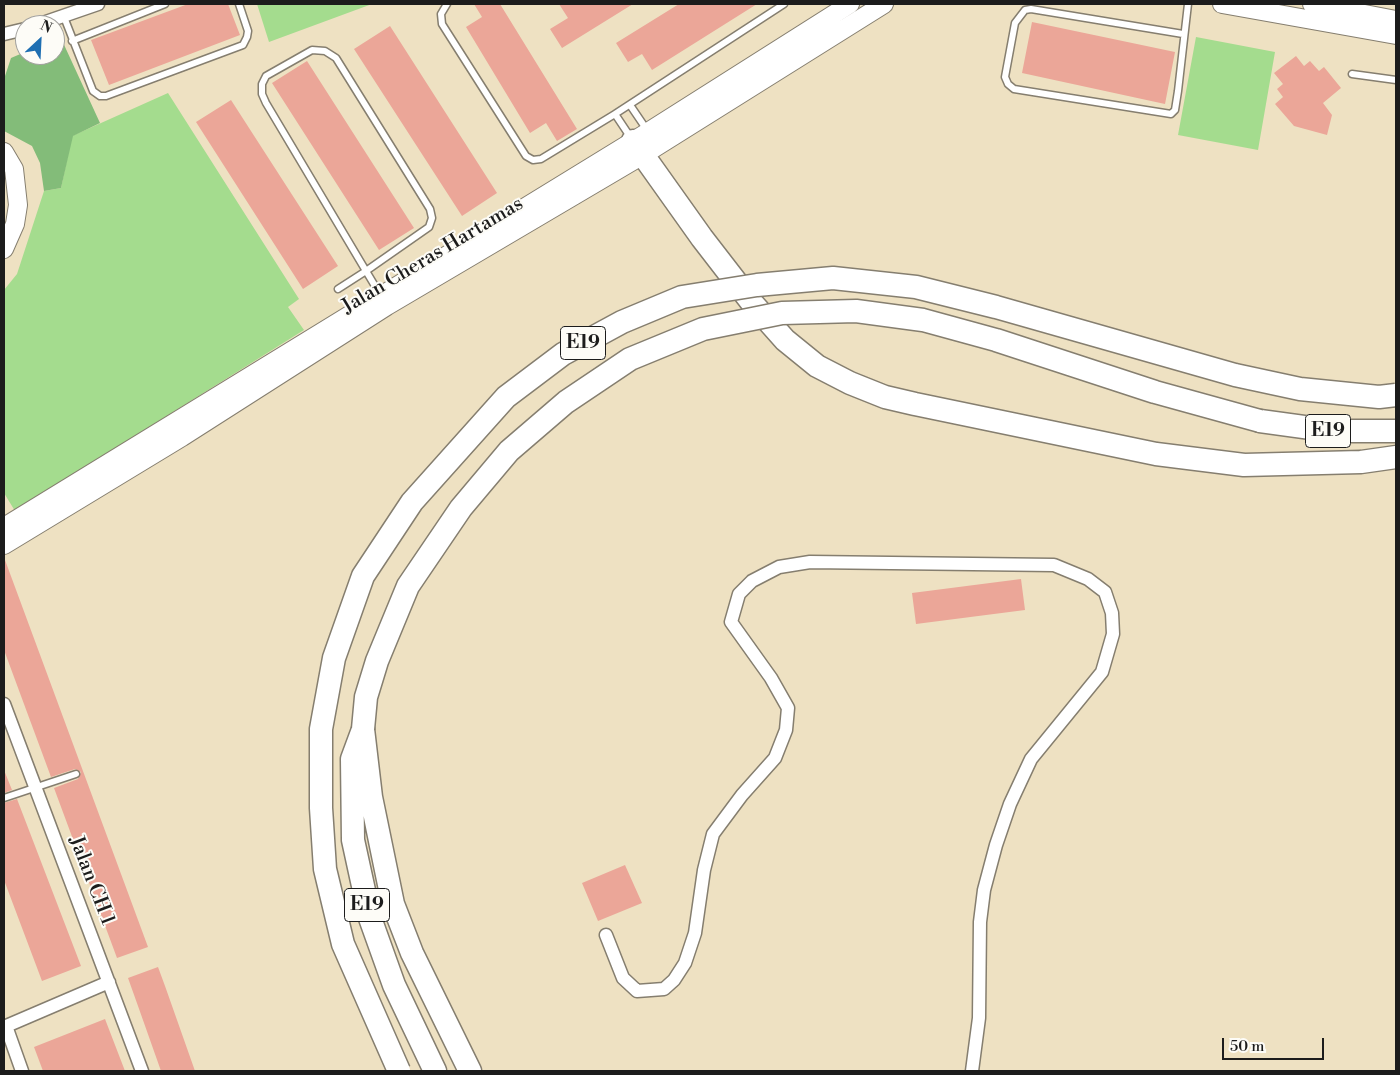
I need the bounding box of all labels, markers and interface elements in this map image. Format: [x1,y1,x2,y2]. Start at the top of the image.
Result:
north arrow [15,15,65,65]
text: N [37,17,55,38]
street label: Jalan Cheras Hartamas [338,192,528,320]
road number: E19 [560,326,606,359]
road number: E19 [1306,414,1350,448]
street label: Jalan CH 1 [63,833,119,929]
road number: E19 [344,888,390,922]
scale bar [1225,1028,1328,1060]
text: 50 m [1230,1037,1264,1056]

